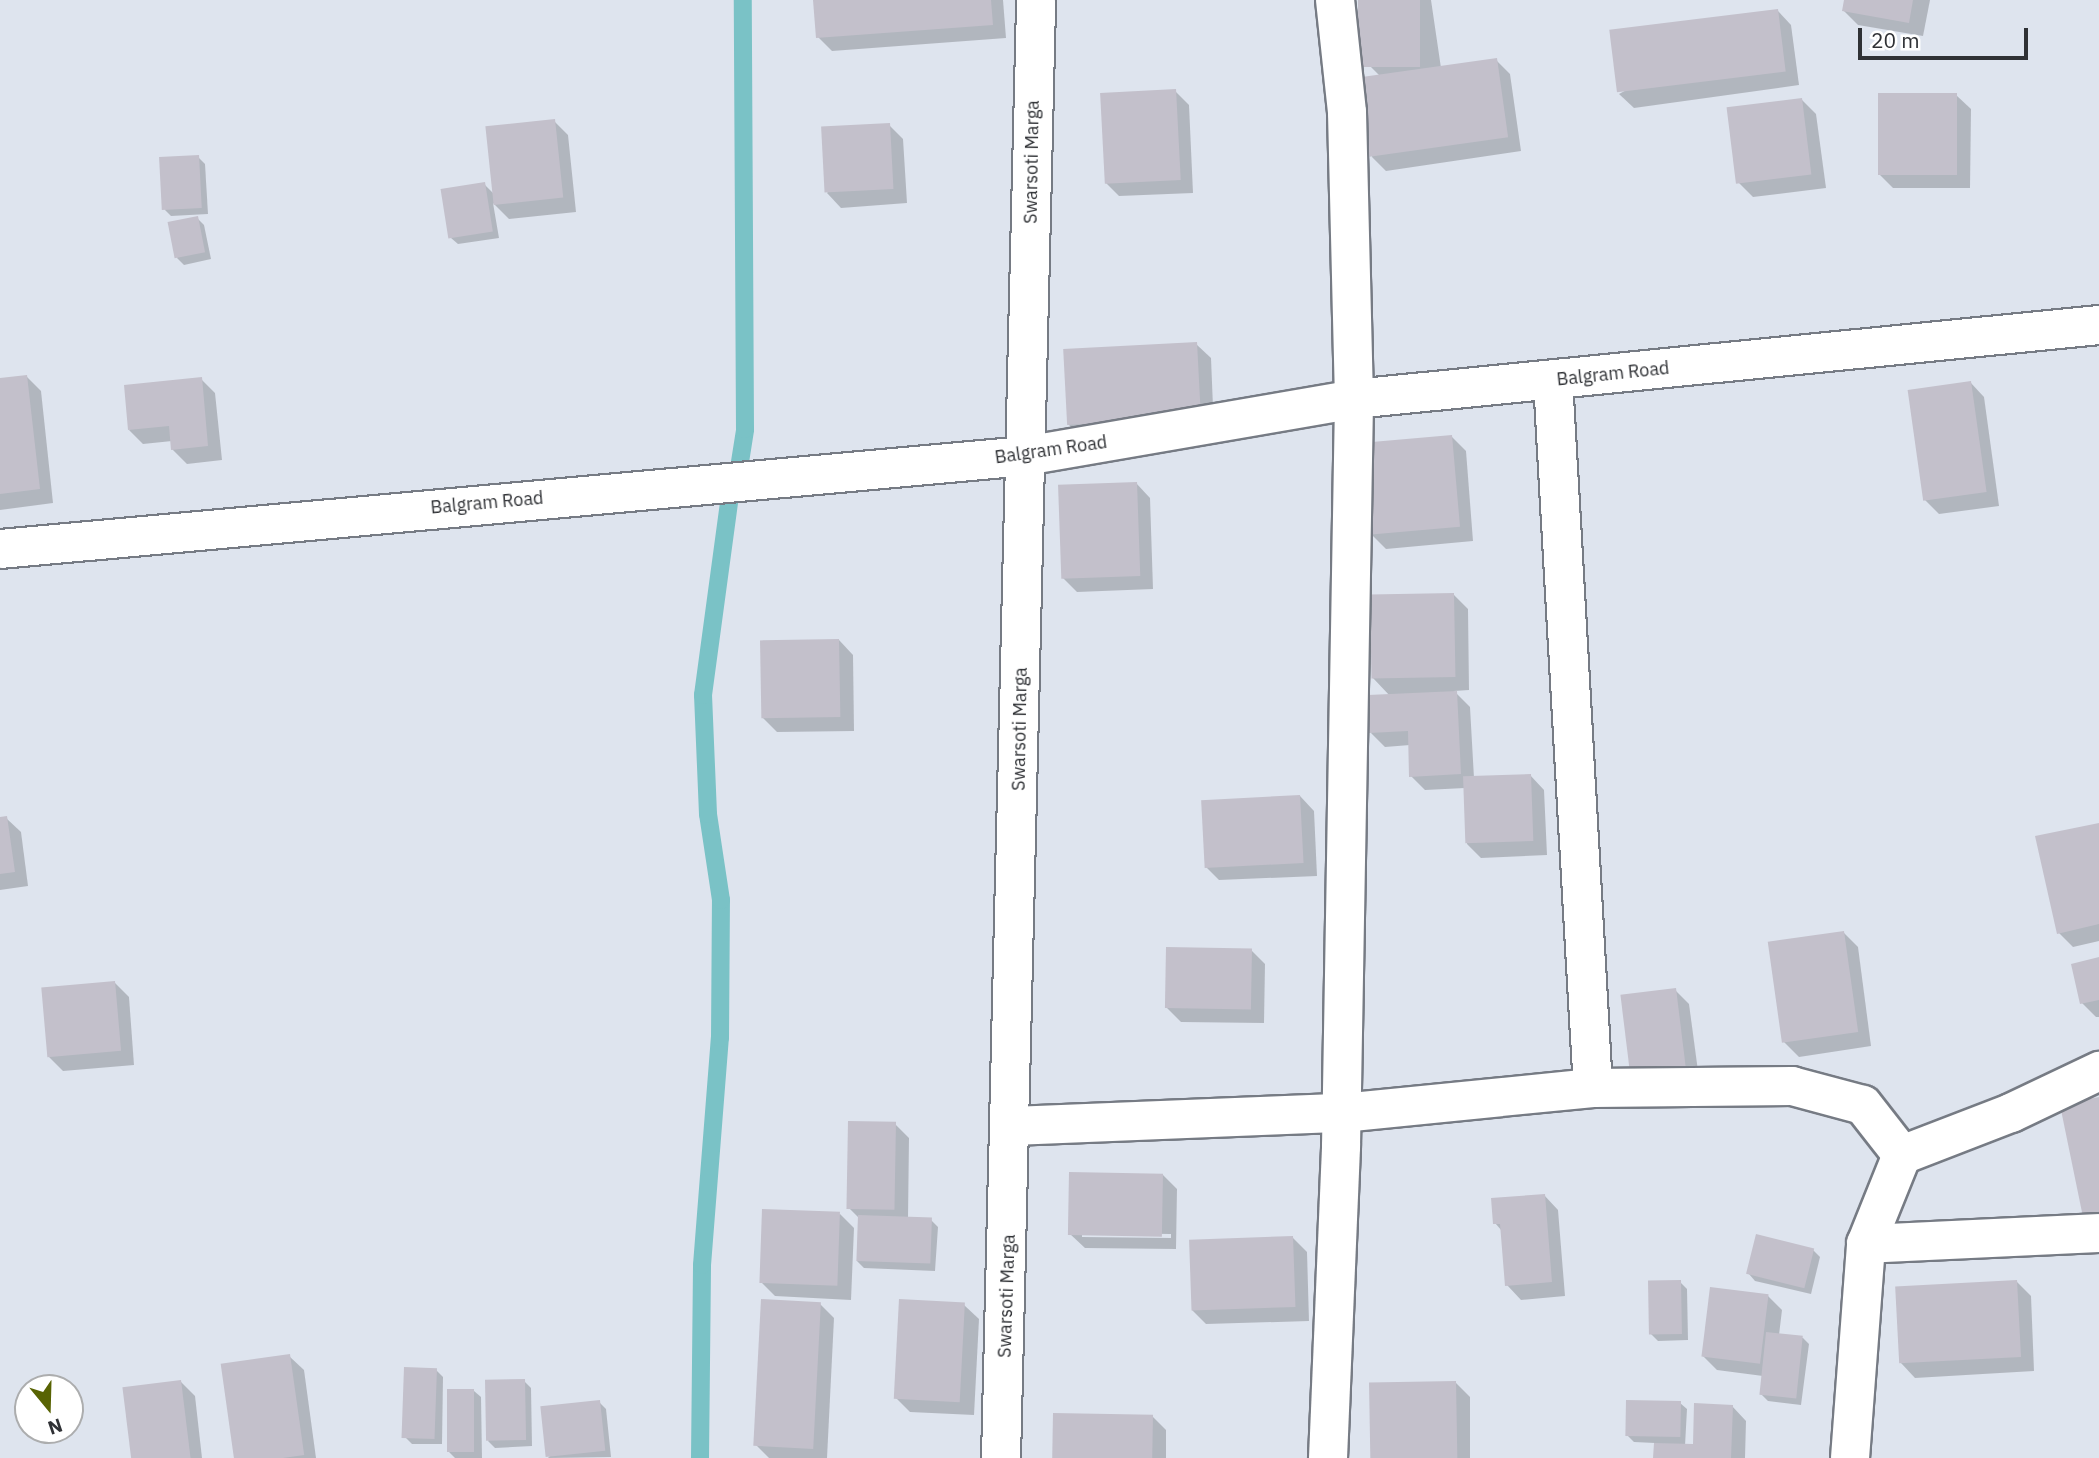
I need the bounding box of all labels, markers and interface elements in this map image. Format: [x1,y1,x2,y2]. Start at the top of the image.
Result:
scale bar [1861,14,2031,58]
text: 20 m [1871,26,1920,54]
street label: Swarsoti Marga [1020,100,1044,224]
street label: Balgram Road [1556,357,1670,391]
street label: Balgram Road [993,431,1109,469]
street label: Balgram Road [430,487,544,519]
street label: Swarsoti Marga [1008,667,1032,791]
street label: Swarsoti Marga [994,1234,1020,1358]
north arrow [14,1374,84,1444]
text: N [45,1413,66,1441]

